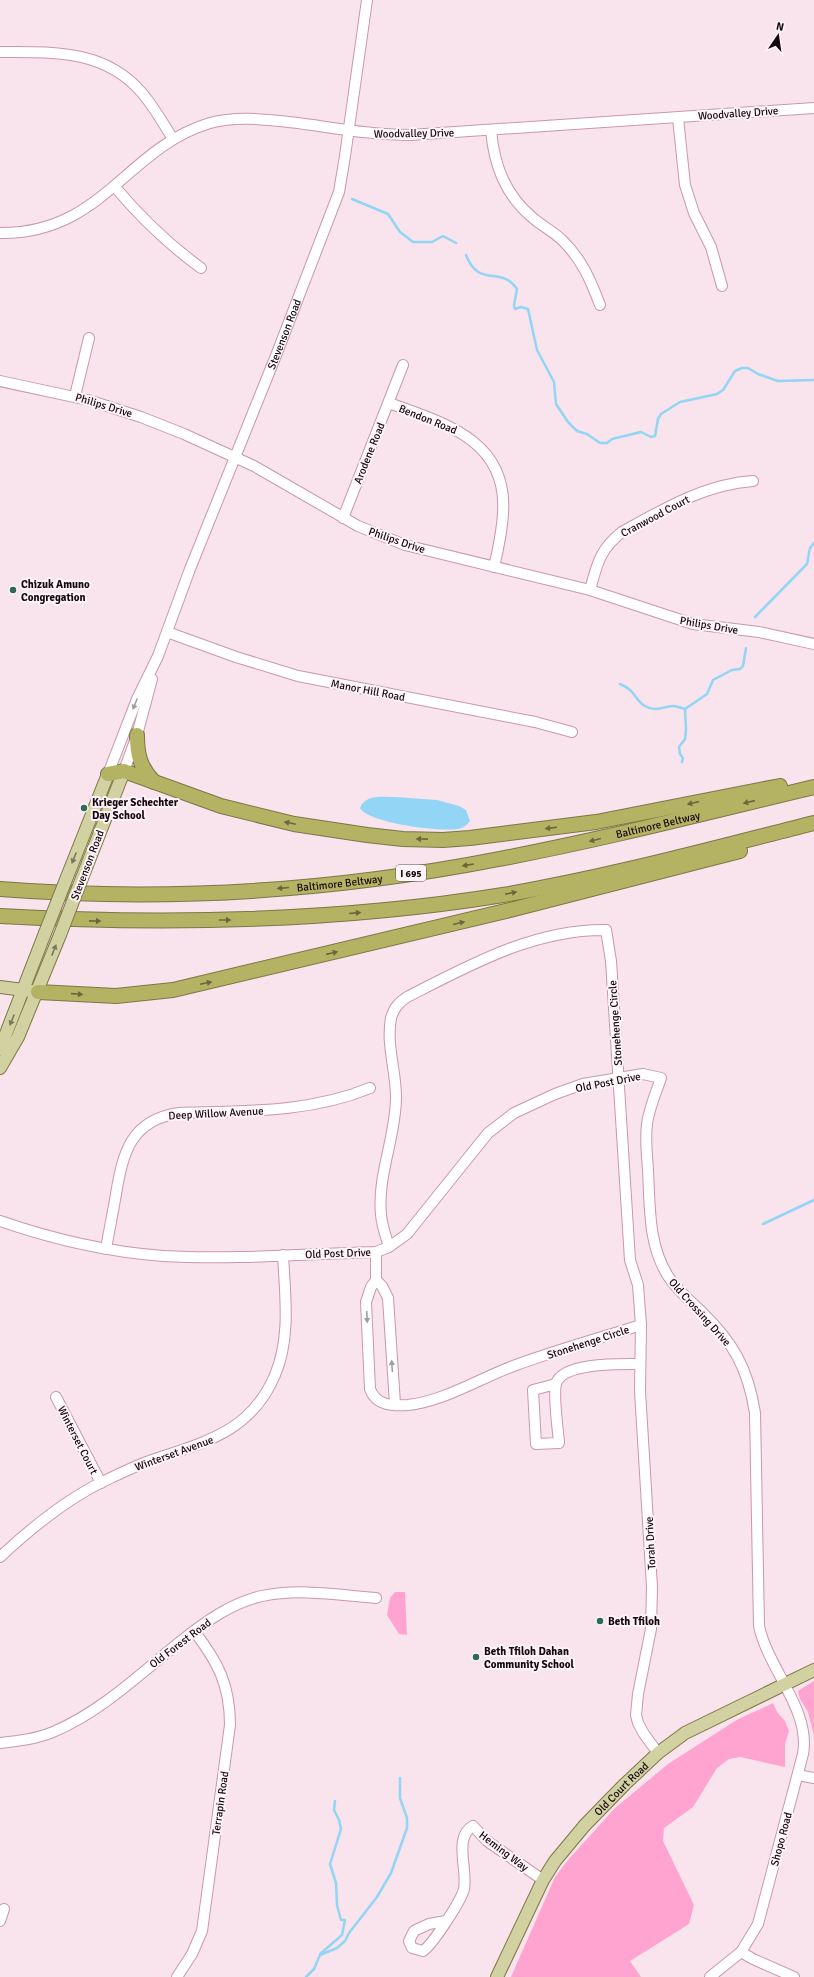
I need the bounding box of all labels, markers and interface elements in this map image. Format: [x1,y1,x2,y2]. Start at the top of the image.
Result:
north arrow [758,16,798,56]
text: N [775,20,785,34]
street label: Woodvalley Drive [697,104,779,123]
street label: Woodvalley Drive [374,126,454,141]
street label: Stevenson Road [265,297,304,371]
street label: Philips Drive [74,391,134,420]
street label: Bendon Road [397,402,459,437]
street label: Arodene Road [351,420,388,486]
street label: Cranwood Court [619,493,692,540]
street label: Philips Drive [367,525,427,556]
place label: Chizuk Amuno Congregation [21,578,90,604]
marker: Chizuk Amuno Congregation [8,585,18,595]
street label: Philips Drive [679,614,739,637]
street label: Manor Hill Road [330,677,406,704]
one-way arrow [132,698,138,710]
place label: Krieger Schechter Day School [92,796,179,822]
one-way arrow [743,800,755,806]
one-way arrow [687,801,699,807]
marker: Krieger Schechter Day School [79,803,89,813]
street label: Baltimore Beltway [615,809,702,841]
one-way arrow [284,819,296,825]
one-way arrow [545,825,558,832]
street label: Stevenson Road [68,828,107,902]
one-way arrow [416,836,428,843]
one-way arrow [589,837,601,843]
one-way arrow [71,852,77,864]
one-way arrow [462,862,474,868]
road number: I 695 [396,865,426,881]
street label: Baltimore Beltway [296,872,384,894]
one-way arrow [277,884,289,891]
one-way arrow [505,890,517,896]
one-way arrow [349,909,361,916]
one-way arrow [219,917,232,923]
one-way arrow [89,918,102,924]
one-way arrow [452,919,465,925]
one-way arrow [52,944,58,956]
one-way arrow [326,949,338,955]
one-way arrow [200,980,212,986]
street label: Stonehenge Circle [606,980,625,1066]
one-way arrow [71,991,83,998]
one-way arrow [8,1014,14,1026]
street label: Old Post Drive [574,1070,642,1095]
street label: Deep Willow Avenue [168,1105,264,1122]
street label: Old Post Drive [305,1246,371,1261]
street label: Old Crossing Drive [666,1276,733,1349]
one-way arrow [363,1311,370,1323]
street label: Stonehenge Circle [545,1323,631,1362]
one-way arrow [389,1360,396,1372]
street label: Winterset Court [55,1404,100,1477]
street label: Winterset Avenue [133,1433,215,1474]
street label: Torah Drive [643,1516,658,1570]
place label: Beth Tfiloh [608,1615,660,1628]
street label: Old Forest Road [147,1616,214,1671]
marker: Beth Tfiloh [595,1616,605,1626]
place label: Beth Tfiloh Dahan Community School [484,1645,574,1671]
marker: Beth Tfiloh Dahan Community School [471,1652,481,1662]
street label: Old Court Road [592,1759,651,1819]
street label: Terrapin Road [210,1770,231,1836]
street label: Shopo Road [768,1811,795,1868]
street label: Heming Way [476,1829,532,1875]

